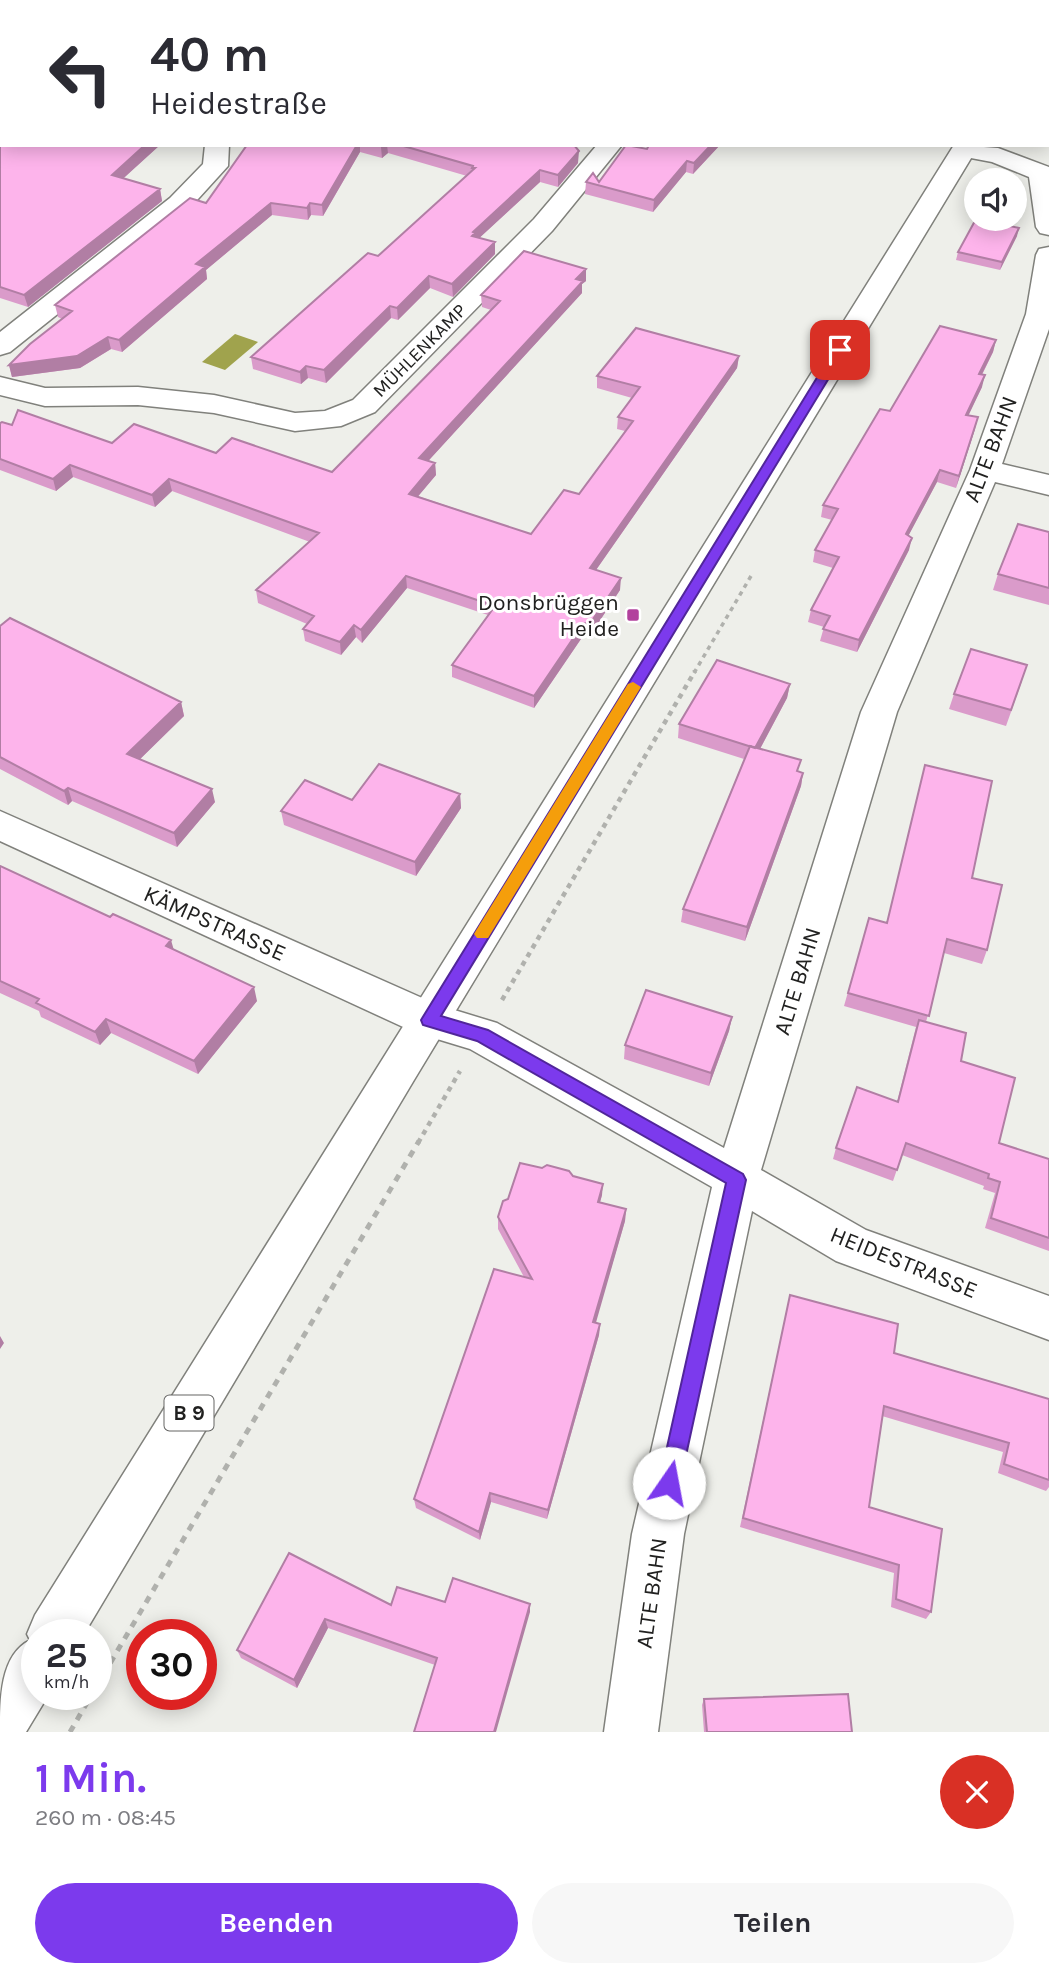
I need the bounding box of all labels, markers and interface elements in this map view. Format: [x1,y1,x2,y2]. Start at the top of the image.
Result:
text: 40 m [150,26,269,83]
icon: left [35,28,126,119]
text: Heidestraße [150,85,327,122]
map controls [964,168,1027,231]
button: sound [964,168,1027,231]
street label: MÜHLENKAMP [369,300,471,402]
pin [810,320,870,380]
icon: arrive [821,331,859,369]
street label: ALTE BAHN [958,392,1023,506]
place label: Donsbrüggen Heide [478,589,619,642]
marker: Donsbrüggen Heide [625,607,641,623]
street label: KÄMPSTRASSE [139,880,290,967]
street label: ALTE BAHN [768,924,827,1038]
street label: HEIDESTRASSE [826,1221,981,1304]
road number: B 9 [164,1396,214,1430]
position arrow [632,1446,706,1520]
street label: ALTE BAHN [630,1536,673,1650]
speed limit sign: 30 [126,1619,217,1710]
text: 25 [46,1635,87,1676]
text: km/h [44,1671,89,1693]
text: 1 Min. [35,1753,146,1803]
button: close [940,1755,1014,1829]
text: 260 m · 08:45 [35,1804,176,1831]
button: Beenden [35,1883,518,1963]
button: Teilen [532,1883,1014,1963]

